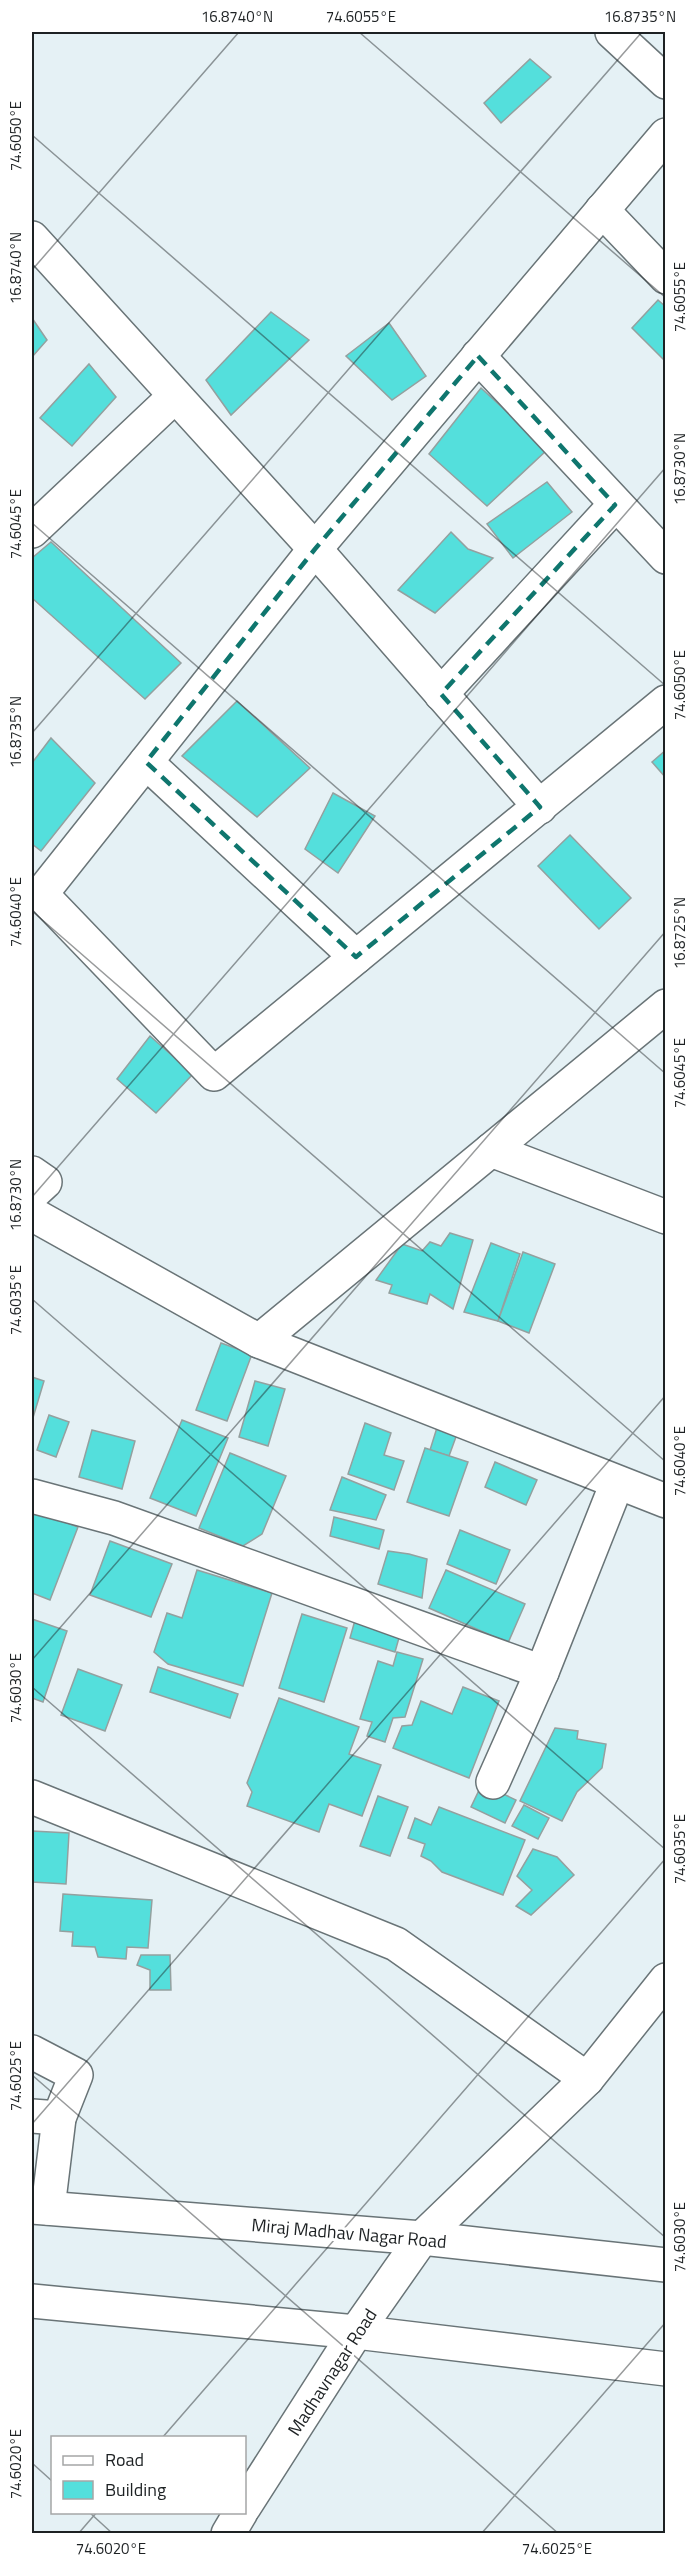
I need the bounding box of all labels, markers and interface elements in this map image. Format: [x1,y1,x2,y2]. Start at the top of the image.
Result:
text: 16.8740°N [201,5,273,28]
text: 74.6055°E [326,5,396,28]
text: 16.8735°N [604,5,676,28]
text: 74.6050°E [4,101,27,171]
text: 16.8740°N [4,232,27,304]
text: 74.6055°E [668,262,691,332]
text: 16.8730°N [668,433,691,505]
text: 74.6045°E [4,489,27,559]
text: 74.6050°E [668,650,691,720]
text: 16.8735°N [4,696,27,768]
text: 74.6040°E [4,877,27,947]
text: 16.8725°N [668,897,691,969]
text: 74.6045°E [668,1038,691,1108]
text: 16.8730°N [4,1159,27,1231]
text: 74.6035°E [4,1265,27,1335]
text: 74.6040°E [668,1426,691,1496]
text: 74.6030°E [4,1653,27,1723]
text: 74.6035°E [668,1814,691,1884]
text: 74.6025°E [4,2041,27,2111]
text: 74.6030°E [668,2202,691,2272]
street label: Miraj Madhav Nagar Road [250,2211,448,2255]
street label: Madhavnagar Road [281,2303,383,2441]
text: 74.6020°E [4,2429,27,2499]
legend [51,2436,246,2514]
text: Road [105,2446,144,2473]
text: Building [105,2476,166,2503]
text: 74.6020°E [76,2537,146,2560]
text: 74.6025°E [522,2537,592,2560]

